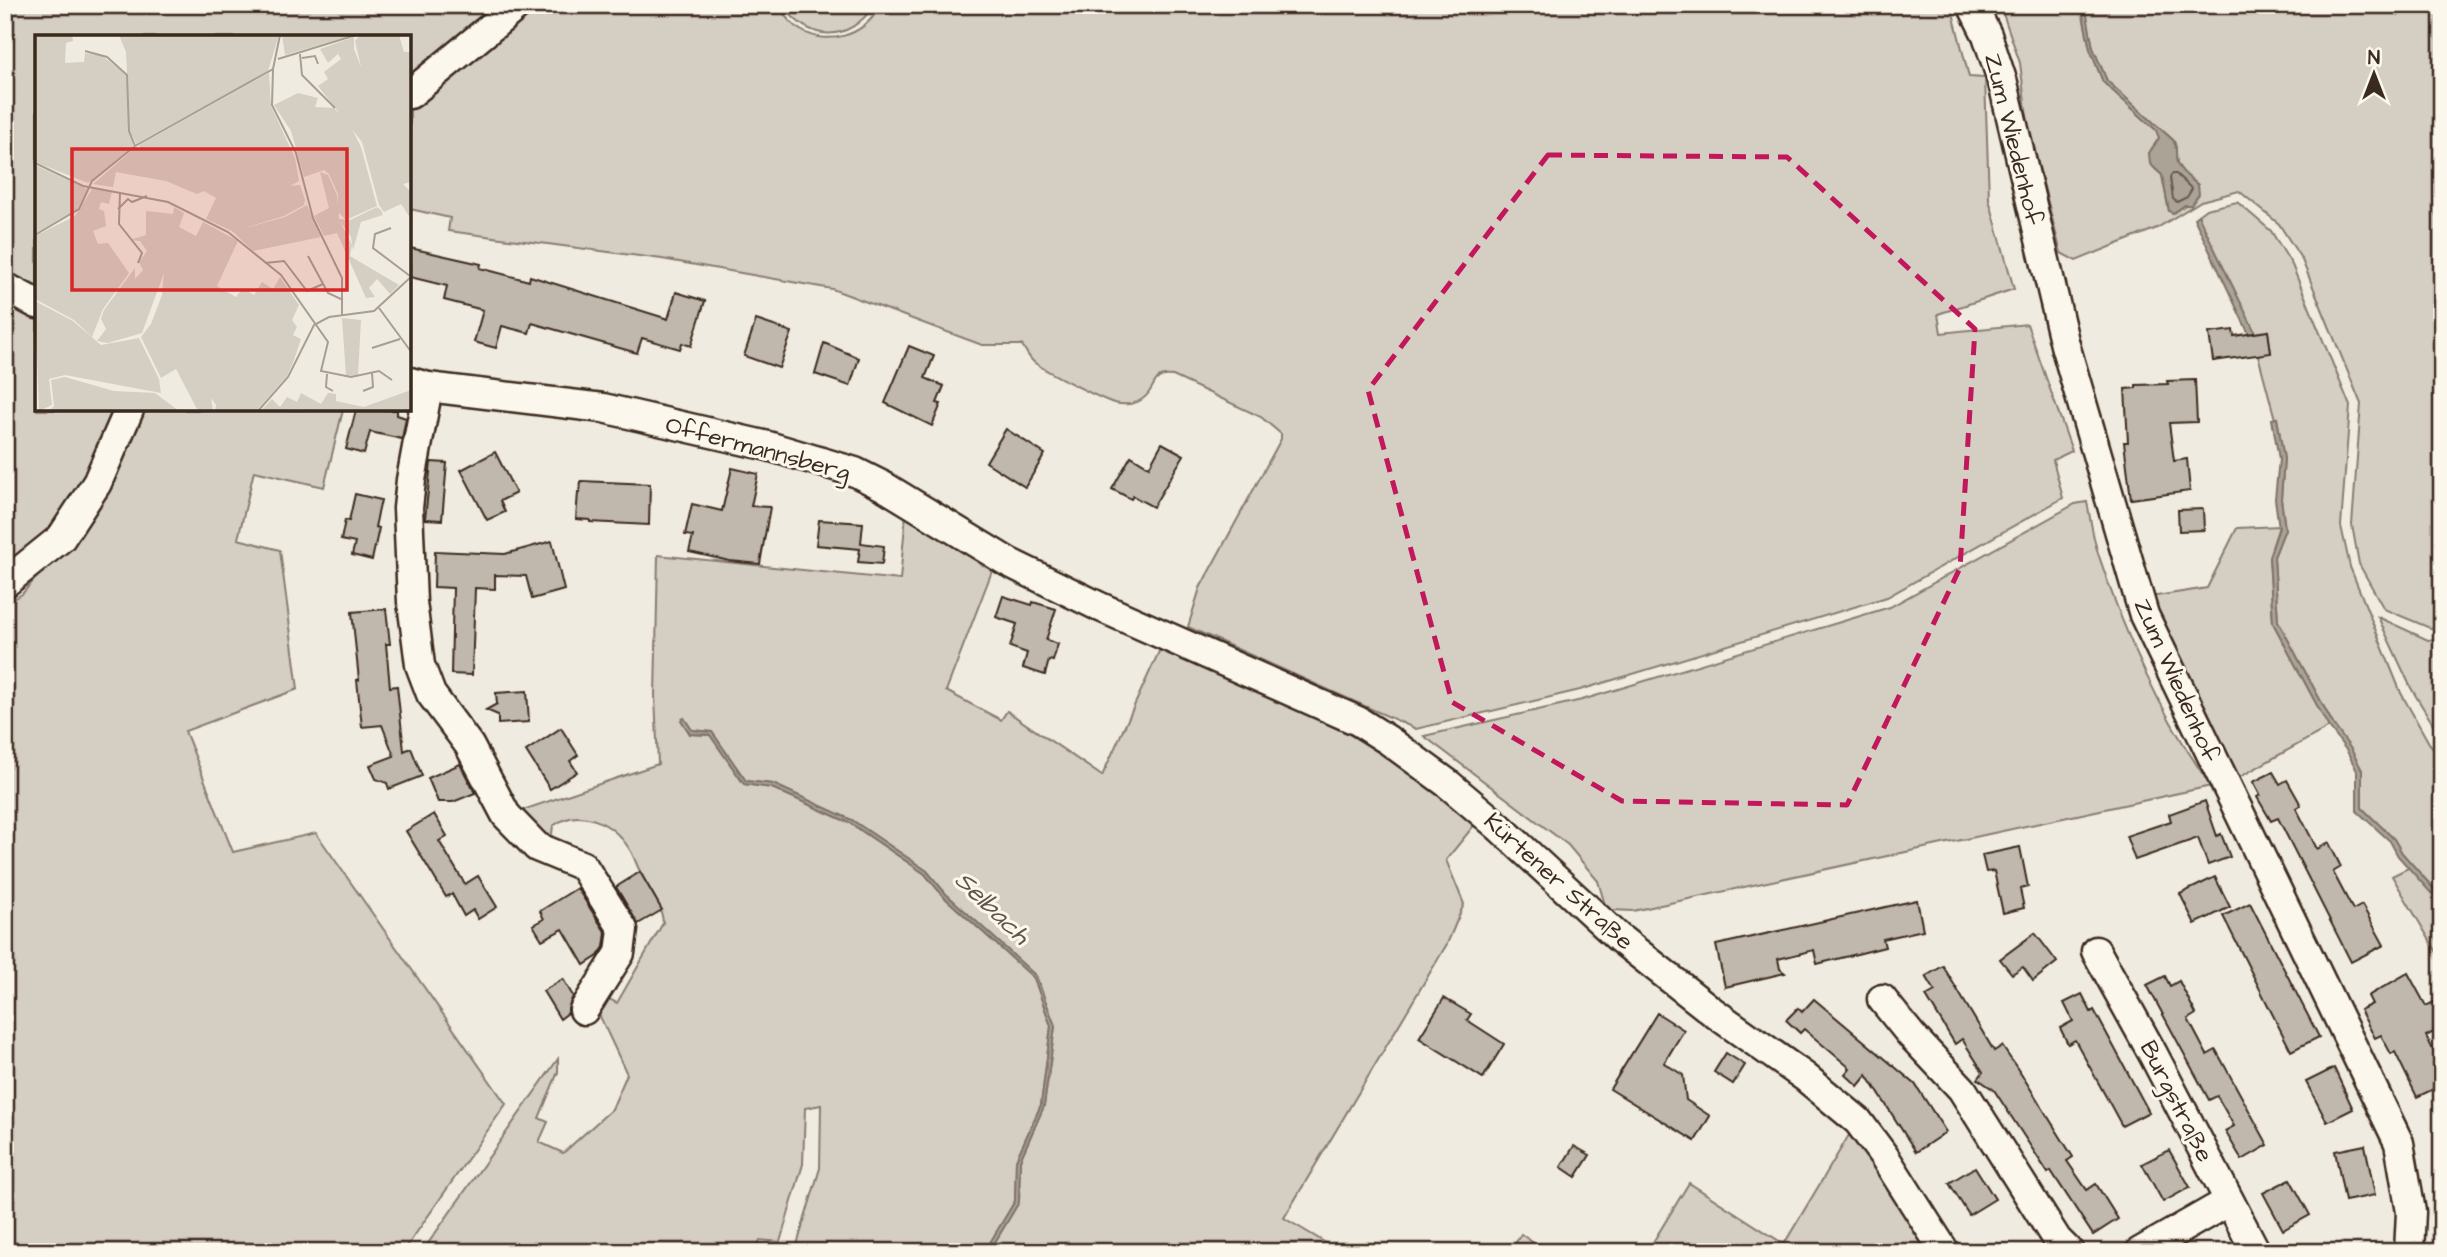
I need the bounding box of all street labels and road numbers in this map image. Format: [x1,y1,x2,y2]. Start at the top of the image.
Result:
street label: Zum Wiedenhof [1975,50,2051,229]
street label: Offermannsberg [661,408,854,491]
street label: Zum Wiedenhof [2125,593,2228,768]
street label: Kürtener Straße [1476,805,1641,958]
street label: Burgstraße [2130,1035,2221,1168]

